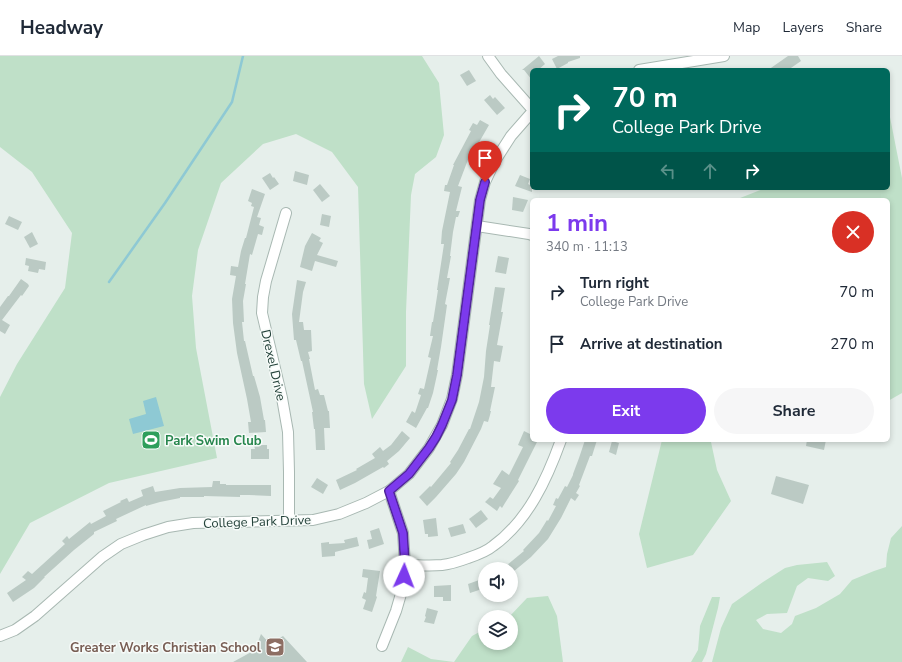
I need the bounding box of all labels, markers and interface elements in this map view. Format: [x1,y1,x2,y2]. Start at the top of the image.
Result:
text: Headway [20,15,103,41]
text: Map [733,18,760,37]
text: Layers [782,18,824,37]
text: Share [846,18,882,37]
text: 70 m [612,79,678,117]
icon: right [546,84,598,136]
text: College Park Drive [612,115,762,139]
pin [468,141,502,182]
icon: arrive [474,147,496,169]
icon: left [657,160,679,182]
icon: ahead [699,160,721,182]
icon: right [741,160,763,182]
text: 1 min [546,207,608,239]
button: close [832,211,874,253]
text: 340 m · 11:13 [546,238,628,256]
text: Turn right [580,273,649,293]
icon: right [546,281,568,303]
text: 70 m [839,282,874,302]
text: College Park Drive [580,293,688,311]
street label: Drexel Drive [256,328,290,403]
icon: arrive [546,333,568,355]
text: Arrive at destination [580,334,723,354]
text: 270 m [830,334,874,354]
button: Exit [546,388,706,434]
button: Share [714,388,874,434]
sports icon: Park Swim Club [140,429,162,451]
place label: Park Swim Club [165,432,262,450]
street label: College Park Drive [203,511,311,533]
position arrow [383,555,425,597]
map controls [478,562,518,650]
button: sound [478,562,518,602]
button: layers [478,610,518,650]
school or university icon: Greater Works Christian School [264,636,286,658]
place label: Greater Works Christian School [70,639,262,657]

